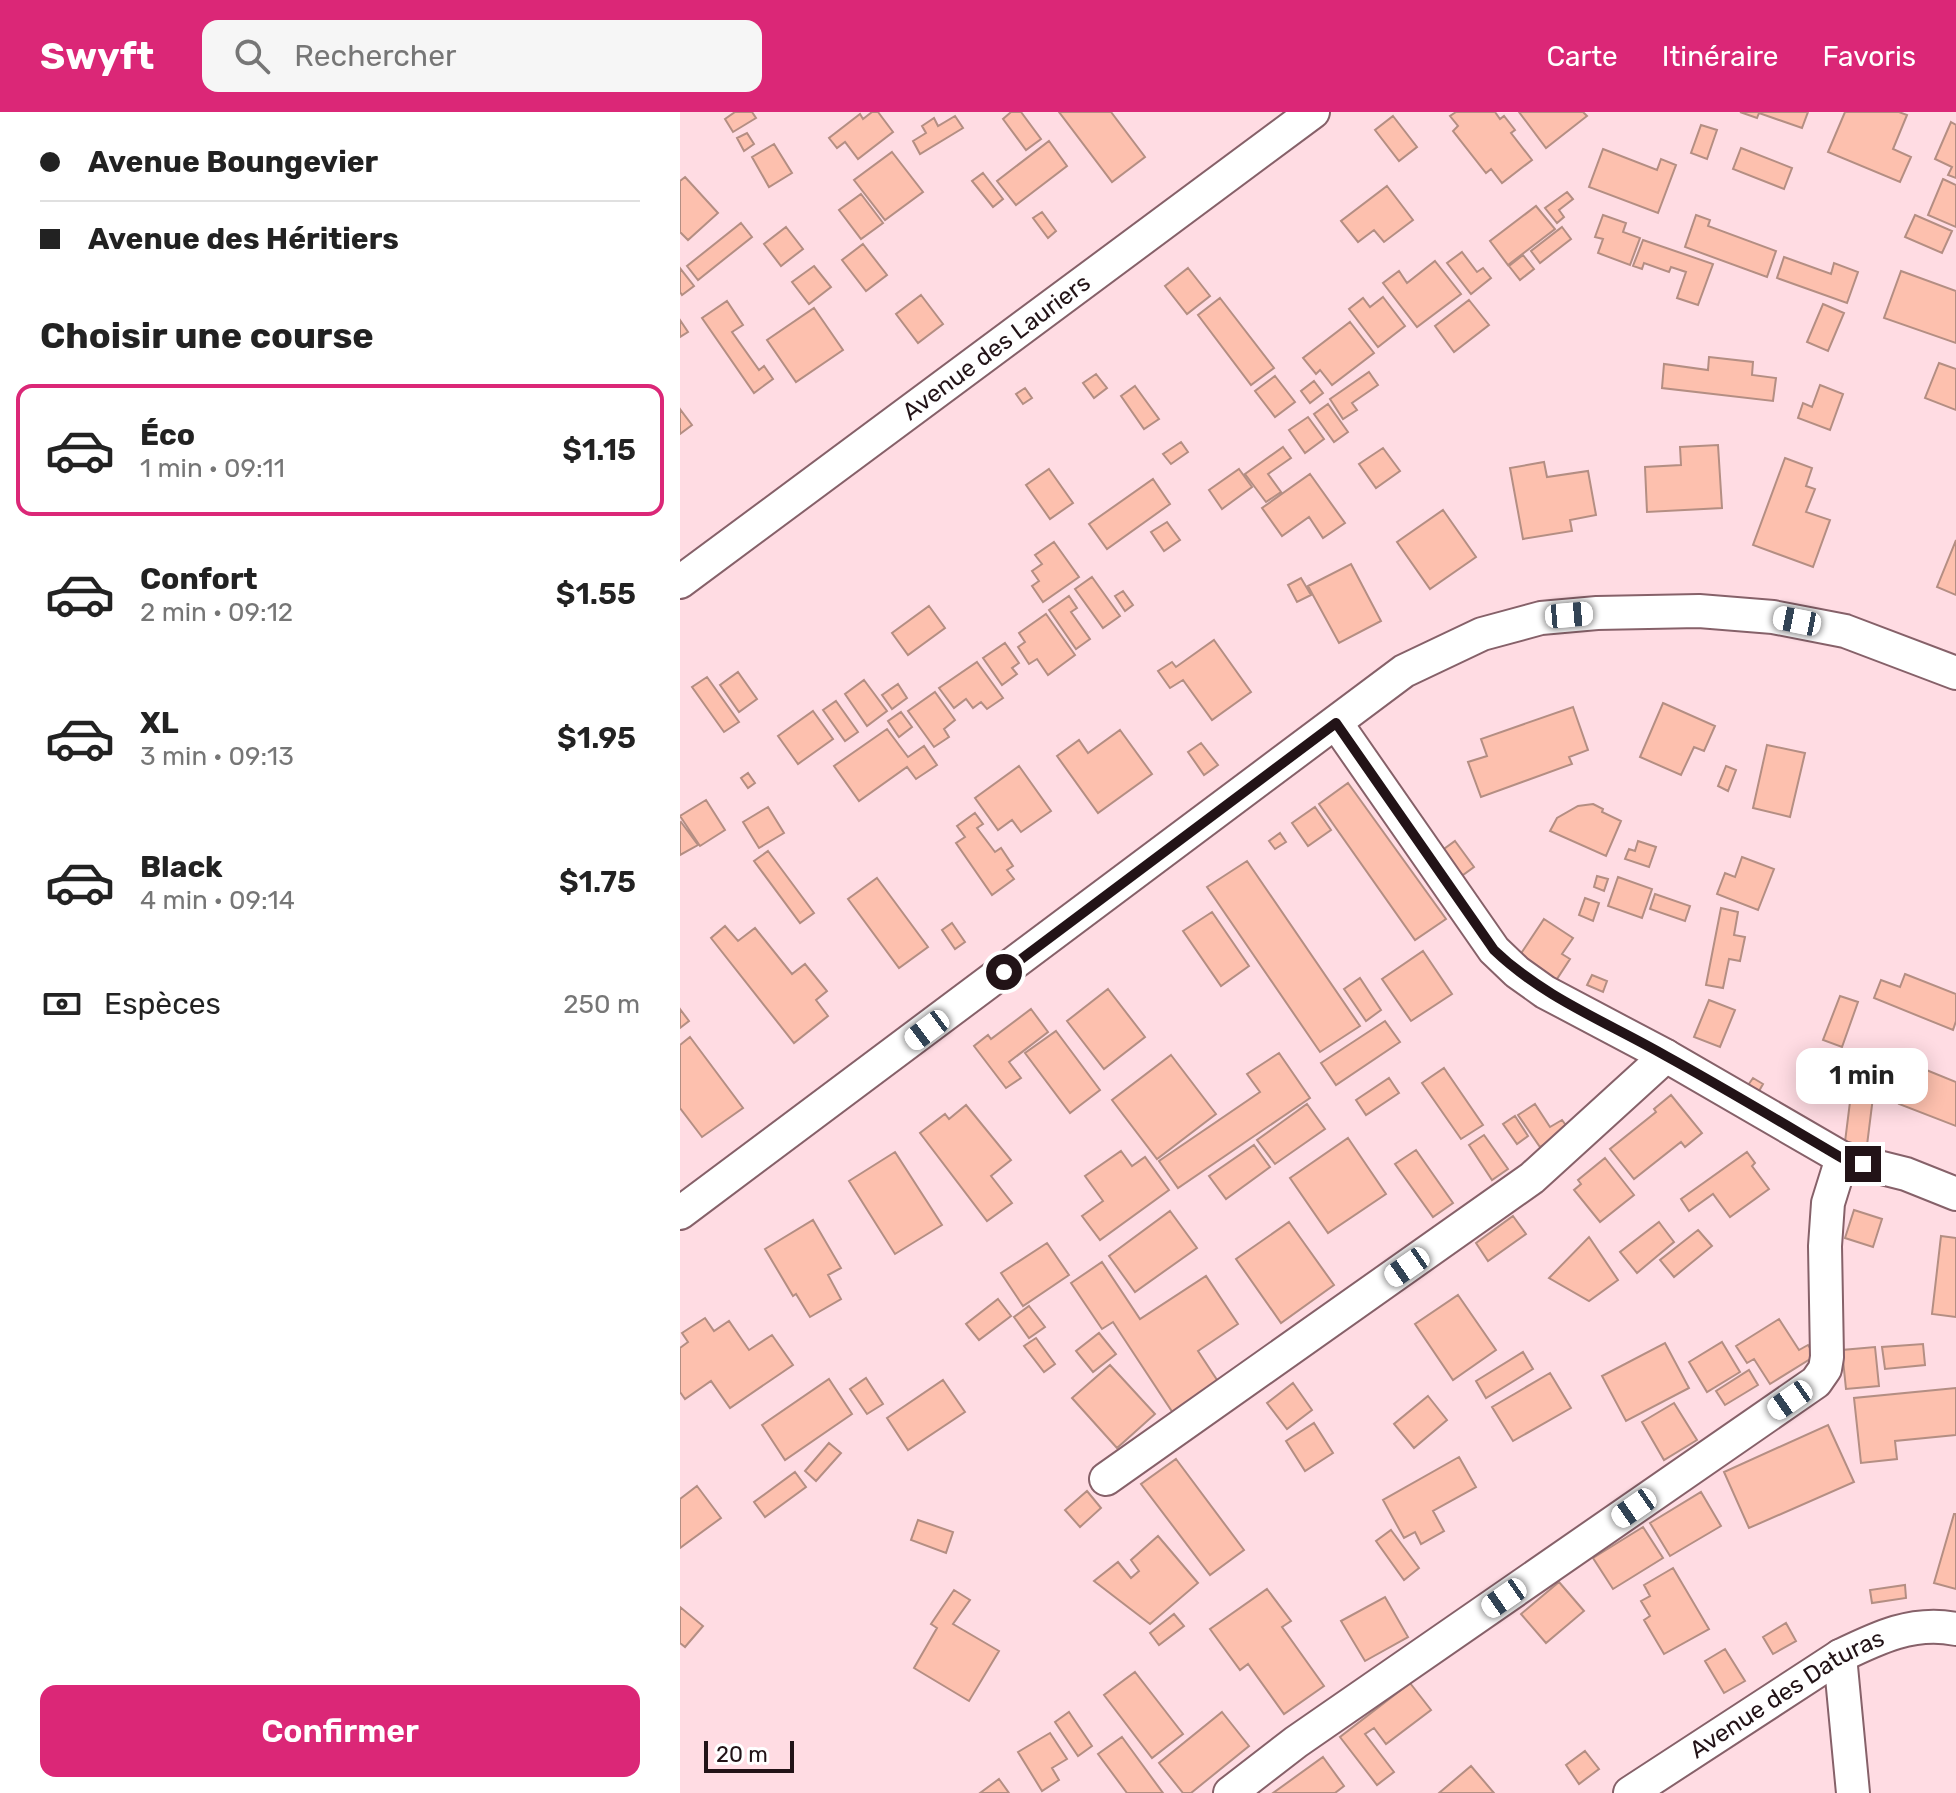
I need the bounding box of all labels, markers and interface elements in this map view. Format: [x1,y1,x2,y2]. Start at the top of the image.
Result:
search box [202,20,762,92]
text: Swyft [40,33,154,79]
icon: search [230,34,274,78]
text: Rechercher [294,38,456,74]
text: Carte [1546,40,1618,73]
text: Itinéraire [1662,40,1779,73]
text: Favoris [1823,40,1916,73]
text: Avenue Boungevier [88,144,378,180]
text: Avenue des Héritiers [88,221,399,257]
street label: Avenue des Lauriers [897,268,1096,426]
text: Choisir une course [40,314,374,357]
icon: car [44,414,116,486]
text: Éco [140,417,195,453]
text: $1.15 [562,432,636,468]
text: 1 min · 09:11 [140,453,285,484]
icon: car [44,558,116,630]
text: Confort [140,561,258,597]
text: $1.55 [556,576,636,612]
text: 2 min · 09:12 [140,597,293,628]
car [1544,601,1594,629]
car [1771,605,1823,637]
icon: car [44,702,116,774]
text: XL [140,705,179,741]
text: $1.95 [557,720,636,756]
text: 3 min · 09:13 [140,741,294,772]
icon: car [44,846,116,918]
text: Black [140,849,223,885]
text: $1.75 [559,864,636,900]
text: 4 min · 09:14 [140,885,295,916]
route start [986,954,1022,990]
icon: cash [40,982,84,1026]
text: Espèces [104,986,221,1022]
text: 250 m [563,989,640,1020]
car [901,1006,953,1054]
callout: 1 min [1797,1048,1929,1104]
text: 1 min [1829,1060,1895,1091]
route end [1845,1146,1881,1182]
car [1380,1243,1434,1291]
car [1763,1376,1817,1424]
car [1607,1484,1661,1532]
car [1477,1574,1531,1622]
street label: Avenue des Daturas [1684,1624,1888,1764]
button: Confirmer [40,1685,640,1777]
scale bar [704,1737,794,1773]
text: 20 m [716,1741,768,1768]

